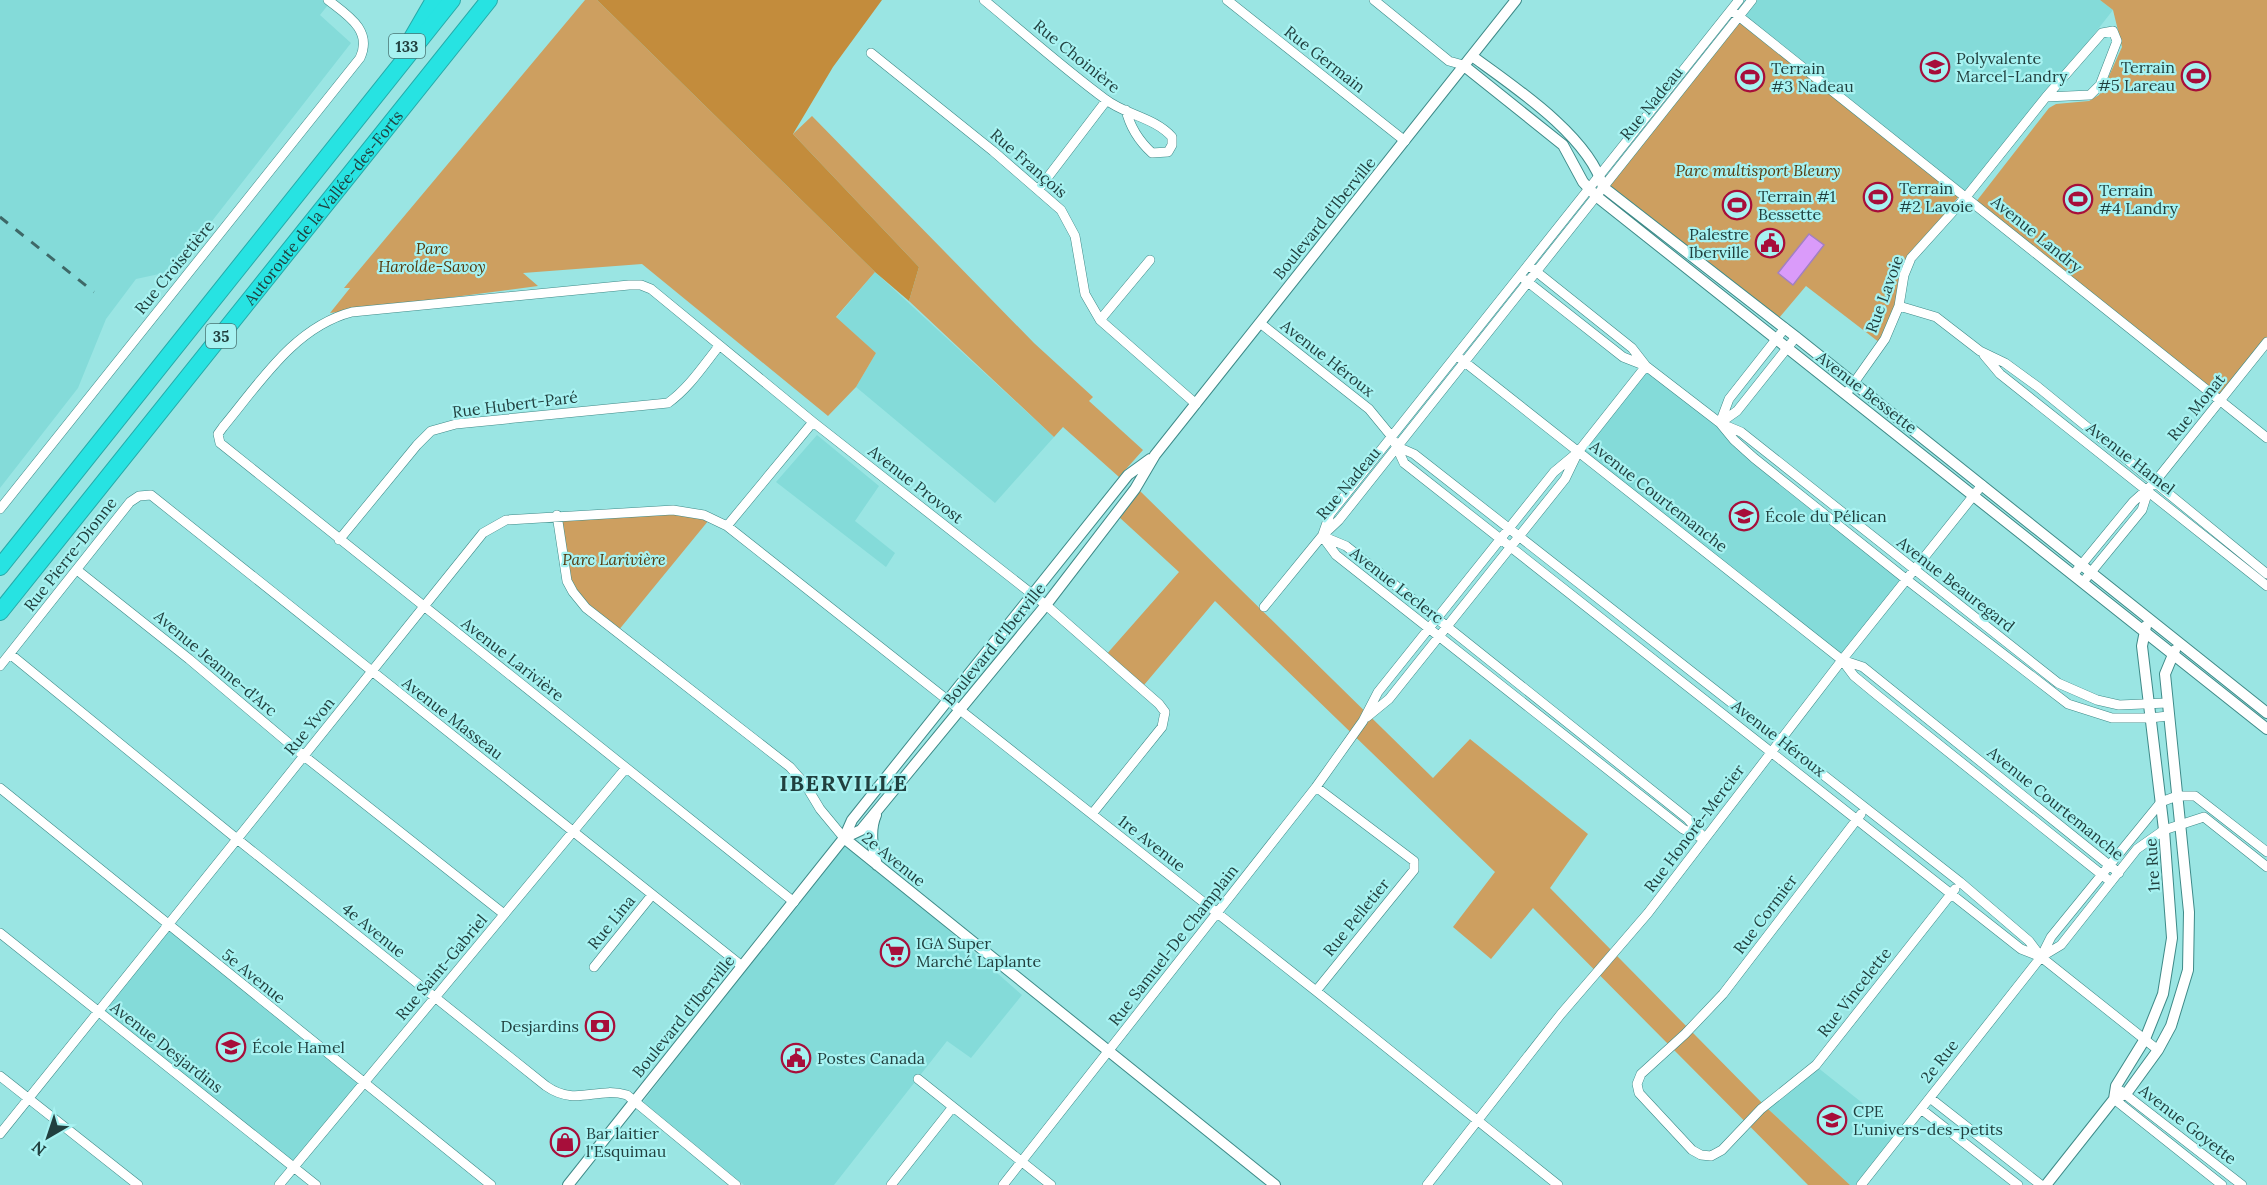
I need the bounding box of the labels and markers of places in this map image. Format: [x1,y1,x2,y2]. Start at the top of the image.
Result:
place label: Polyvalente Marcel-Landry [1956,48,2068,86]
school or university icon: Polyvalente Marcel-Landry [1919,51,1951,83]
place label: Terrain #5 Lareau [2098,57,2175,95]
place label: Terrain #3 Nadeau [1771,58,1854,96]
sports icon: Terrain #5 Lareau [2180,60,2212,92]
sports icon: Terrain #3 Nadeau [1734,61,1766,93]
place label: Terrain #2 Lavoie [1899,178,1974,216]
place label: Terrain #4 Landry [2099,180,2178,218]
sports icon: Terrain #2 Lavoie [1862,181,1894,213]
sports icon: Terrain #4 Landry [2062,183,2094,215]
place label: Terrain #1 Bessette [1758,186,1836,224]
sports icon: Terrain #1 Bessette [1721,189,1753,221]
place label: Palestre Iberville [1689,224,1749,262]
public building icon: Palestre Iberville [1754,227,1786,259]
school or university icon: École du Pélican [1728,500,1760,532]
place label: École du Pélican [1765,506,1887,526]
place label: IGA Super Marché Laplante [916,933,1042,971]
supermarket icon: IGA Super Marché Laplante [879,936,911,968]
bank icon: Desjardins [584,1010,616,1042]
place label: Desjardins [501,1016,579,1036]
school or university icon: École Hamel [215,1031,247,1063]
place label: École Hamel [252,1037,345,1057]
public building icon: Postes Canada [780,1042,812,1074]
place label: Postes Canada [817,1048,925,1068]
place label: CPE L'univers-des-petits [1853,1101,2003,1139]
school or university icon: CPE L'univers-des-petits [1816,1104,1848,1136]
place label: Bar laitier l'Esquimau [586,1123,667,1161]
shop icon: Bar laitier l'Esquimau [549,1126,581,1158]

